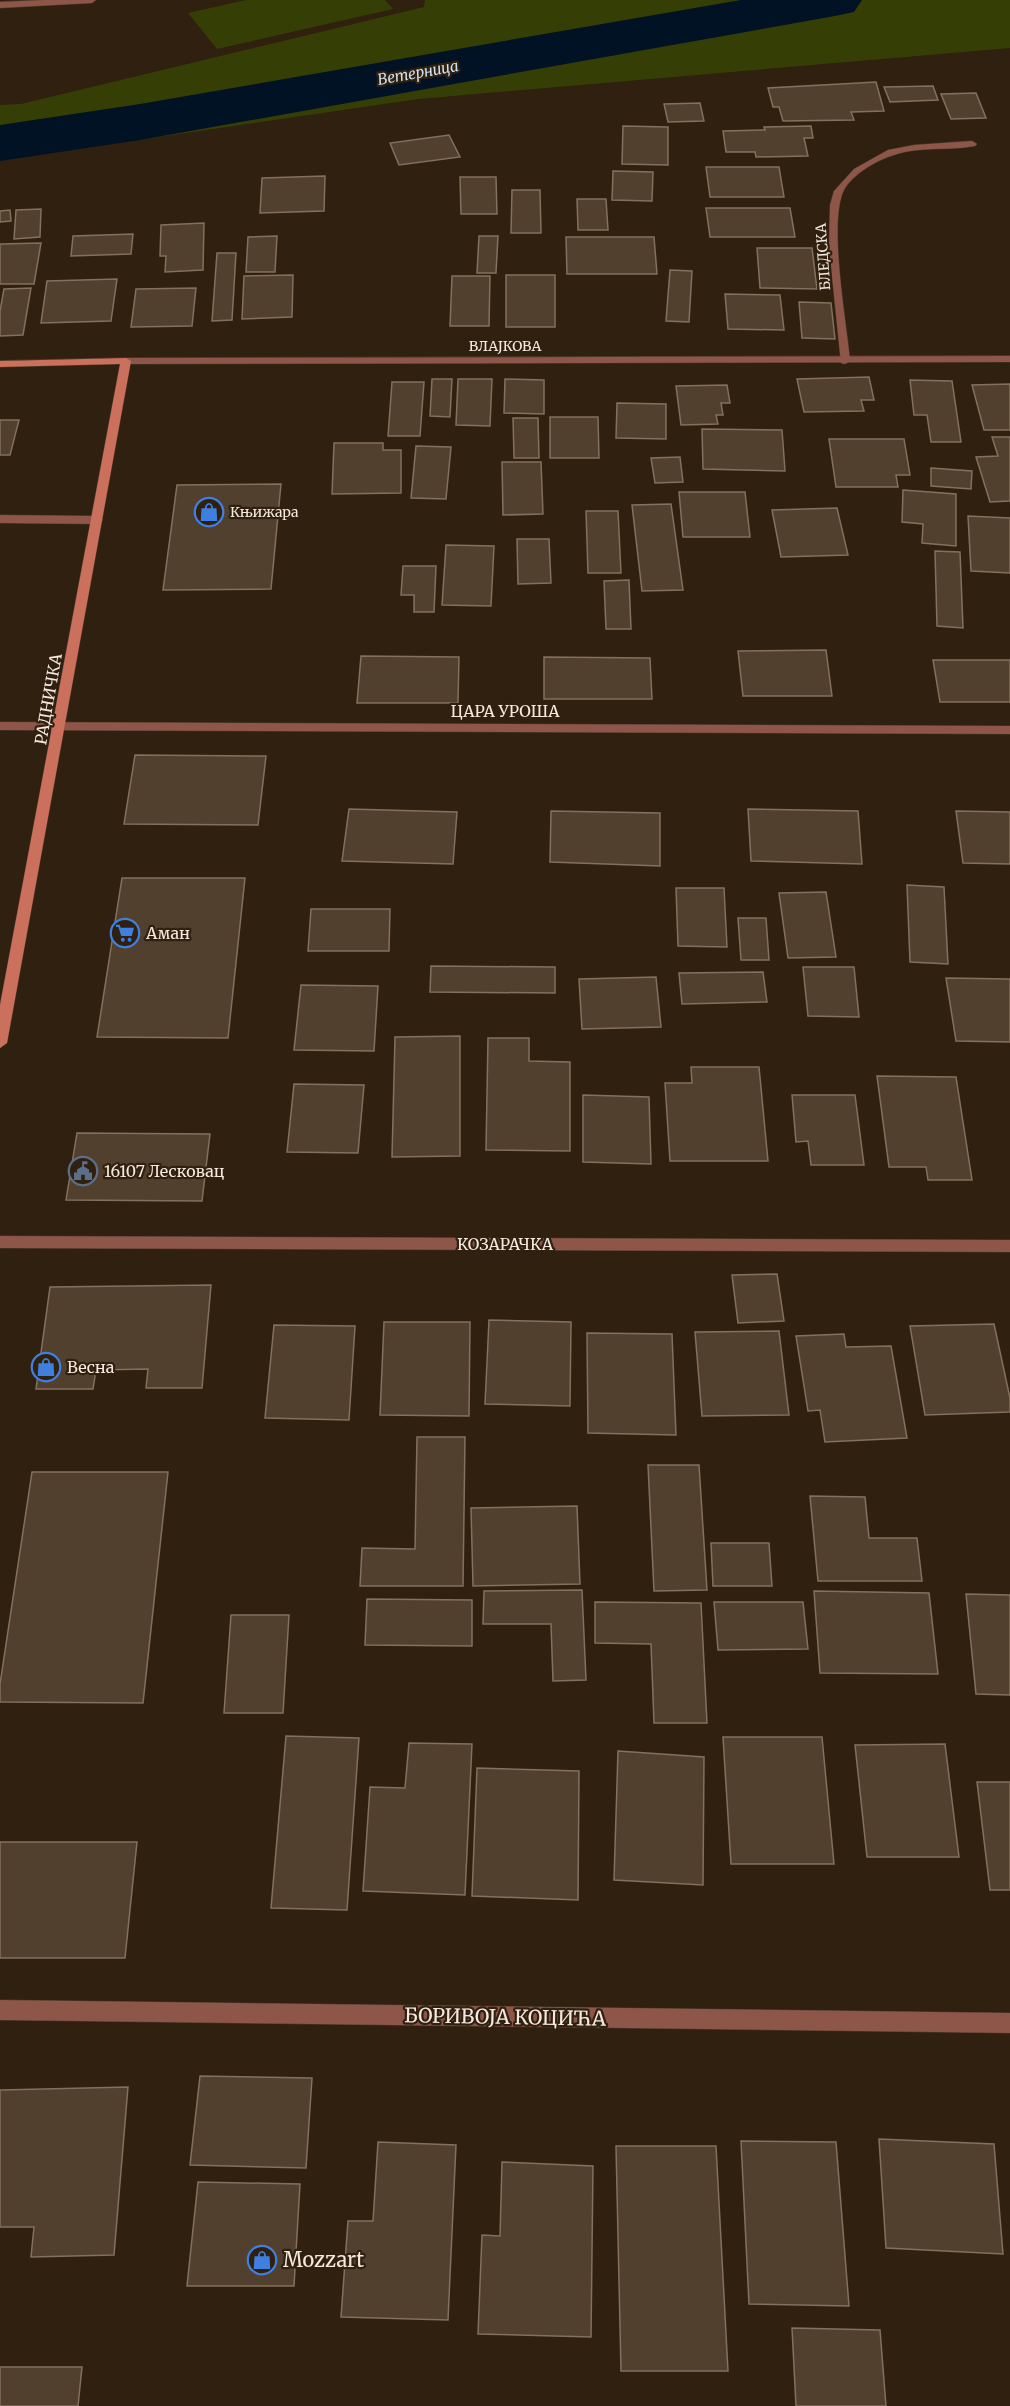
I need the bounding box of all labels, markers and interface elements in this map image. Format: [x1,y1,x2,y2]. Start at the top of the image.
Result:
water label: Ветерница [376,56,460,89]
street label: БЛЕДСКА [812,223,834,291]
street label: ВЛАЈКОВА [469,337,541,355]
shop icon: Књижара [193,496,225,528]
place label: Књижара [230,503,299,521]
street label: РАДНИЧКА [30,651,66,746]
street label: ЦАРА УРОША [451,701,560,721]
supermarket icon: Аман [109,917,141,949]
place label: Аман [145,923,190,943]
public building icon: 16107 Лесковац [67,1155,99,1187]
place label: 16107 Лесковац [104,1161,225,1181]
street label: КОЗАРАЧКА [457,1234,554,1254]
shop icon: Весна [30,1351,62,1383]
place label: Весна [67,1357,115,1377]
street label: БОРИВОЈА КОЦИЋА [404,2002,607,2031]
shop icon: Mozzart [246,2244,278,2276]
place label: Mozzart [283,2247,364,2272]

